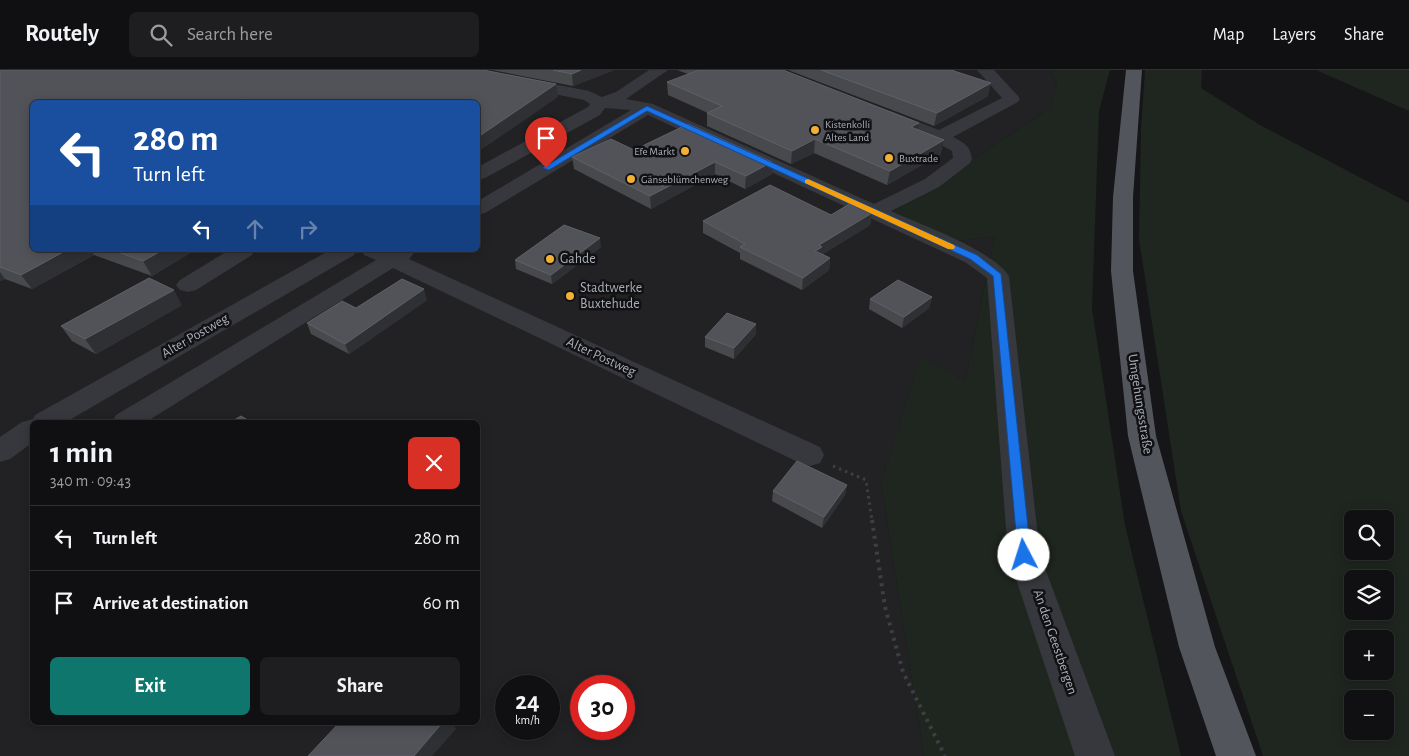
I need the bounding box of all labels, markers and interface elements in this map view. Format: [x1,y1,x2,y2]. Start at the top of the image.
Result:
search box [129,12,479,57]
icon: search [147,21,175,49]
text: Routely [25,22,99,46]
text: Search here [187,25,273,44]
text: Map [1213,26,1244,44]
text: Layers [1272,26,1316,44]
text: Share [1344,26,1384,44]
pin [525,117,567,168]
place label: Kistenkolli Altes Land [825,119,870,143]
icon: left [50,120,115,185]
text: 280 m [133,122,219,157]
icon: arrive [532,124,560,152]
marker: Kistenkolli Altes Land [809,124,821,136]
marker: Efe Markt [679,145,691,157]
place label: Efe Markt [634,146,675,157]
marker: Buxtrade [883,152,895,164]
place label: Buxtrade [899,153,938,164]
text: Turn left [133,163,205,185]
marker: Gänseblümchenweg [625,173,637,185]
place label: Gänseblümchenweg [641,174,729,185]
icon: left [188,215,216,243]
icon: ahead [241,215,269,243]
icon: right [294,215,322,243]
place label: Gahde [560,252,596,266]
marker: Gahde [544,253,556,265]
place label: Stadtwerke Buxtehude [580,281,642,311]
marker: Stadtwerke Buxtehude [564,290,576,302]
street label: Alter Postweg [159,311,231,361]
street label: Alter Postweg [564,335,638,379]
street label: Umgehungsstraße [1125,353,1155,455]
button: close [408,437,460,489]
text: 1 min [50,438,113,468]
text: 340 m · 09:43 [50,473,131,489]
map controls [1344,510,1394,740]
button: search [1344,510,1394,560]
icon: left [50,524,78,552]
position arrow [997,528,1049,580]
text: Turn left [93,529,157,548]
text: 280 m [414,529,460,548]
button: layers [1344,570,1394,620]
street label: An den Geestbergen [1030,588,1080,696]
icon: arrive [50,589,78,617]
text: Arrive at destination [93,594,249,613]
text: 60 m [423,594,460,613]
button: + [1344,630,1394,680]
button: Exit [50,657,250,715]
button: Share [260,657,460,715]
speed limit sign: 30 [570,675,635,740]
text: 24 [515,689,540,714]
button: − [1344,690,1394,740]
text: km/h [515,714,540,726]

